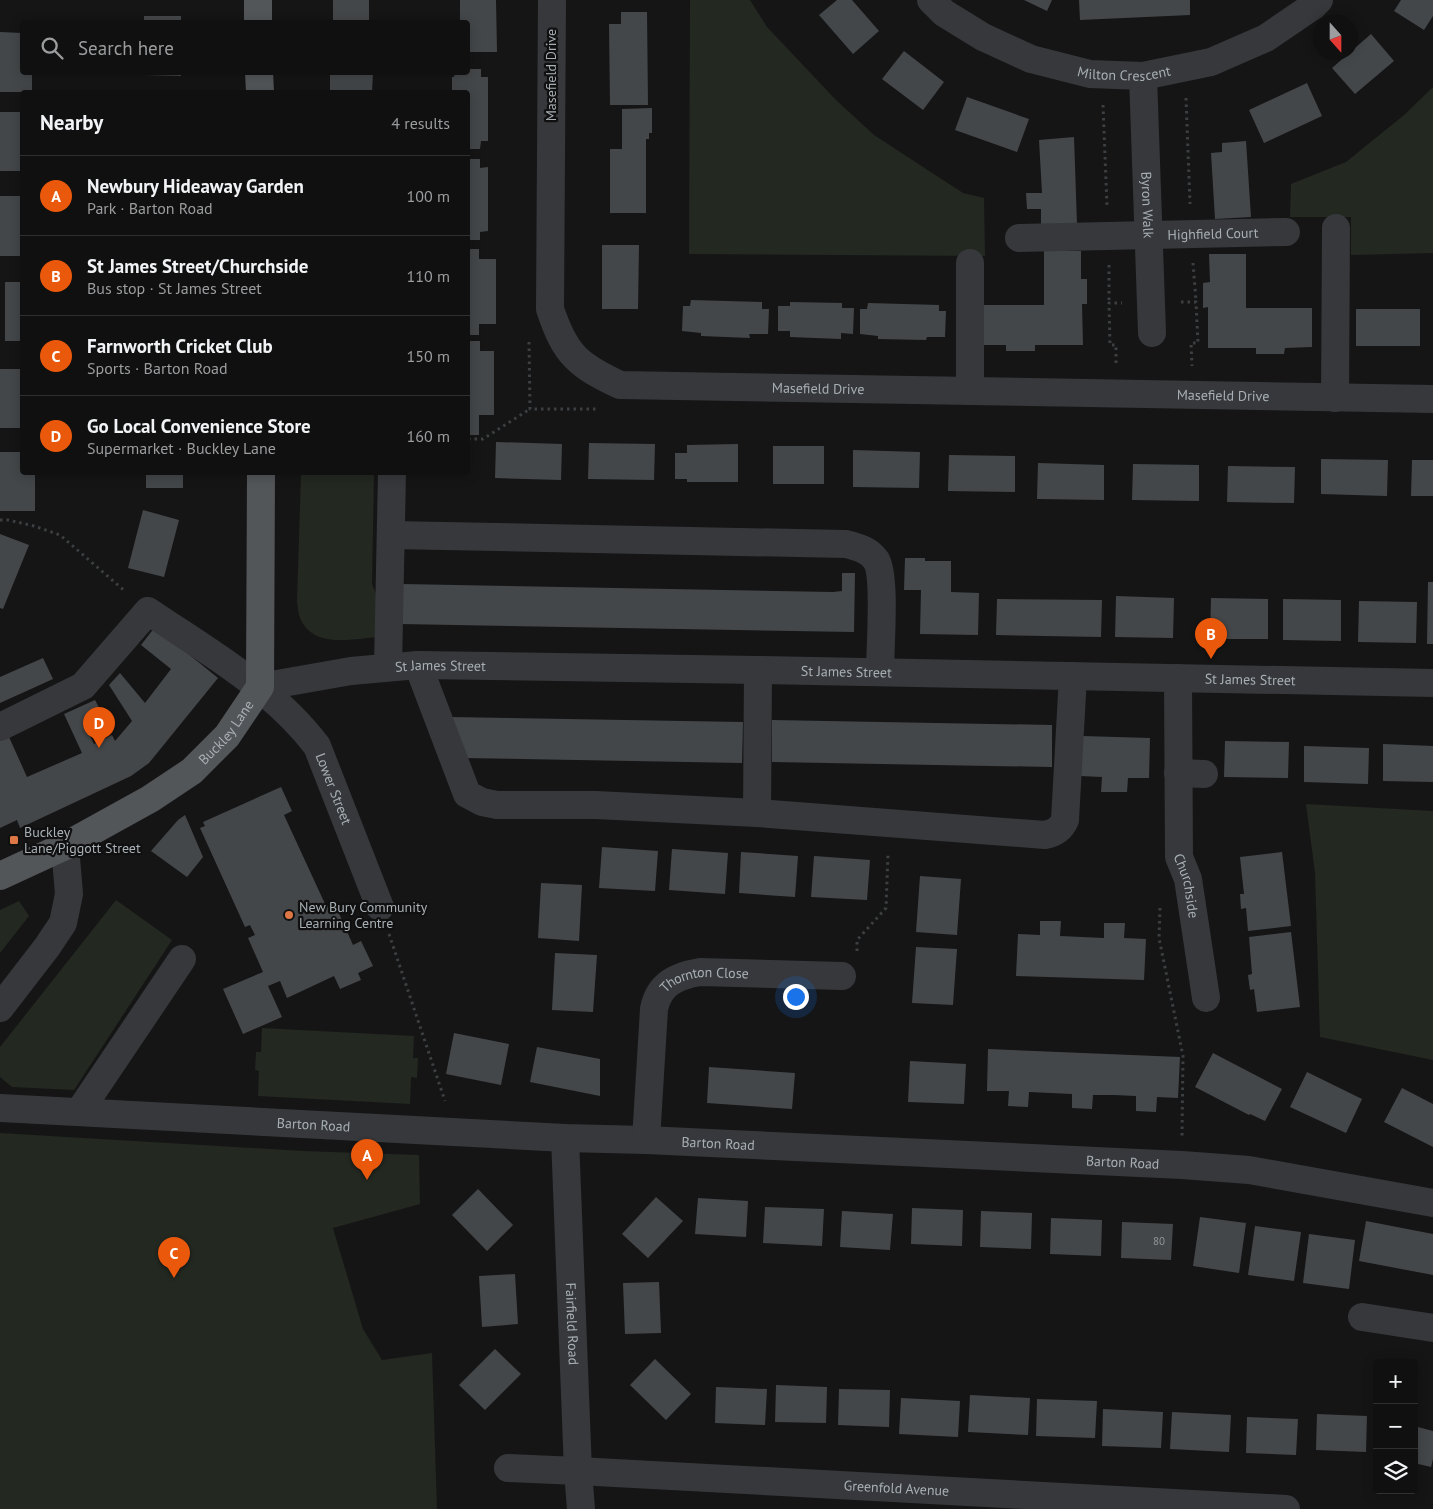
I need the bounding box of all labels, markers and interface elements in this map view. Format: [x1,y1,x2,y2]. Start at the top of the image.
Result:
north arrow [1313,15,1358,60]
search box [20,20,470,75]
street label: Masefield Drive [542,29,560,121]
icon: search [38,34,66,62]
text: Search here [78,36,174,60]
street label: Milton Crescent [1076,62,1172,85]
text: Nearby [40,109,103,136]
text: 4 results [391,113,450,133]
street label: Byron Walk [1137,171,1158,239]
text: Newbury Hideaway Garden [87,174,304,198]
text: A [51,186,61,206]
text: 100 m [407,186,450,206]
text: Park · Barton Road [87,198,213,218]
street label: Highfield Court [1167,224,1259,244]
text: St James Street/Churchside [87,254,308,278]
text: B [51,266,61,286]
text: 110 m [407,266,450,286]
text: Bus stop · St James Street [87,278,262,298]
text: Farnworth Cricket Club [87,334,273,358]
text: C [52,346,60,366]
text: 150 m [407,346,450,366]
text: Sports · Barton Road [87,358,228,378]
street label: Masefield Drive [772,379,865,398]
street label: Masefield Drive [1177,386,1270,405]
text: Go Local Convenience Store [87,414,311,438]
text: D [51,426,61,446]
text: 160 m [407,426,450,446]
text: Supermarket · Buckley Lane [87,438,276,458]
pin: B [1195,618,1227,659]
street label: St James Street [394,656,486,676]
street label: St James Street [801,662,892,682]
street label: St James Street [1205,670,1296,689]
street label: Buckley Lane [195,697,258,768]
pin: D [83,707,115,748]
street label: Lower Street [312,750,356,827]
place label: Buckley Lane/Piggott Street [24,823,141,857]
marker: Buckley Lane/Piggott Street [8,834,20,846]
street label: Churchside [1169,851,1203,919]
place label: New Bury Community Learning Centre [299,898,428,932]
marker: New Bury Community Learning Centre [283,909,295,921]
street label: Thornton Close [656,963,749,996]
your location [783,984,809,1010]
street label: Barton Road [276,1114,351,1136]
street label: Barton Road [681,1133,755,1154]
pin: A [351,1139,383,1180]
street label: Barton Road [1086,1152,1160,1173]
house number: 80 [1153,1234,1165,1248]
pin: C [158,1237,190,1278]
street label: Fairfield Road [562,1282,583,1365]
map controls [1373,1359,1418,1494]
button: + [1373,1359,1418,1404]
button: − [1373,1404,1418,1449]
button: layers [1373,1449,1418,1494]
street label: Greenfold Avenue [843,1476,950,1500]

